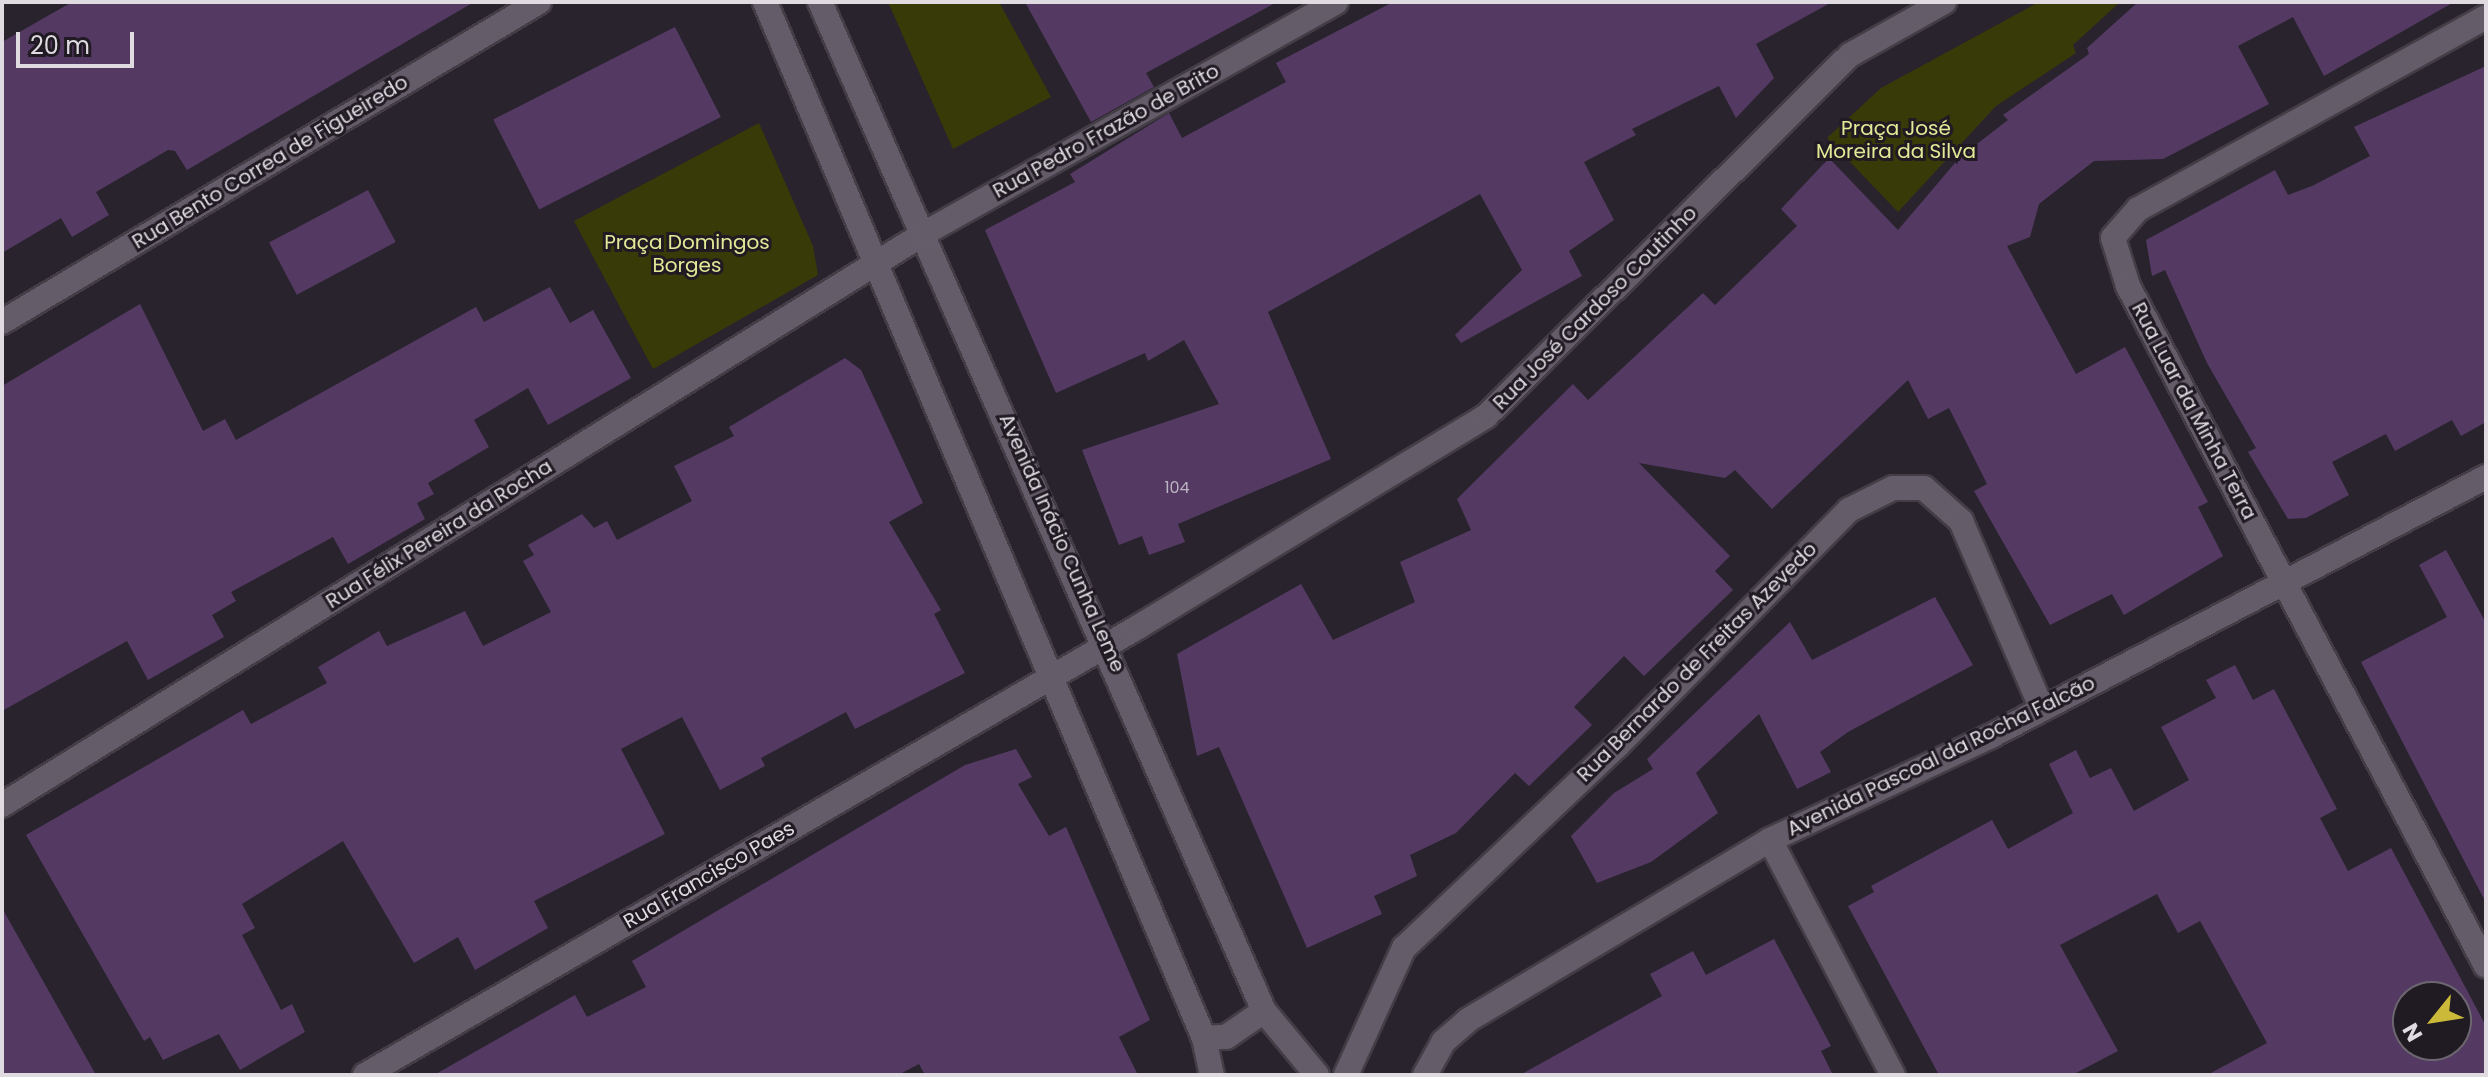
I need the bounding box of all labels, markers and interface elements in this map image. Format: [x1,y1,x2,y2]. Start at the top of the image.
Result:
scale bar [20,16,138,66]
text: 20 m [30,29,90,62]
street label: Rua Pedro Frazão de Brito [989,59,1223,203]
street label: Rua Bento Correa de Figueiredo [128,70,412,254]
park label: Praça José Moreira da Silva [1816,116,1976,163]
street label: Rua José Cardoso Coutinho [1488,201,1702,415]
park label: Praça Domingos Borges [604,231,770,278]
street label: Rua Luar da Minha Terra [2127,298,2261,524]
street label: Avenida Inácio Cunha Leme [994,410,1130,676]
street label: Rua Félix Pereira da Rocha [322,454,556,614]
house number: 104 [1164,478,1190,498]
street label: Rua Bernardo de Freitas Azevedo [1572,537,1822,787]
street label: Avenida Pascoal da Rocha Falcão [1783,671,2099,841]
street label: Rua Francisco Paes [619,816,799,934]
north arrow [2392,981,2472,1061]
text: N [2395,1017,2430,1047]

